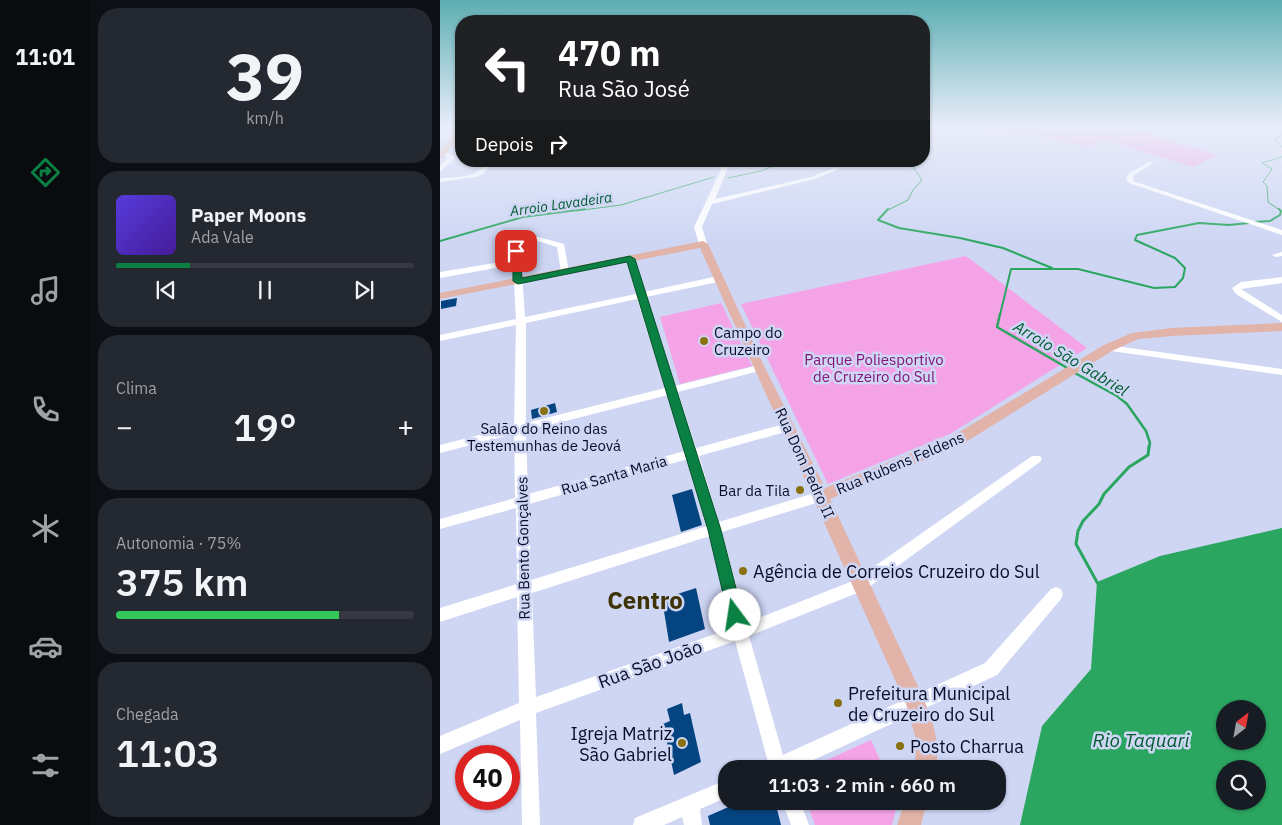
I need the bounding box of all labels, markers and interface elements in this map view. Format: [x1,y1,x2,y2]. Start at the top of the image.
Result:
text: 470 m [558,30,661,76]
text: 39 [226,33,304,118]
icon: left [475,35,540,100]
text: 11:01 [15,42,75,71]
text: Rua São José [558,74,690,103]
text: km/h [246,108,284,128]
icon: right [544,130,572,158]
text: Depois [475,132,534,156]
icon: directions [28,155,63,190]
water label: Arroio Lavadeira [508,188,613,220]
text: Paper Moons [191,203,306,227]
text: Ada Vale [191,227,254,247]
pin [495,230,537,272]
icon: arrive [502,237,530,265]
icon: music [28,273,63,308]
icon: previous [152,276,180,304]
icon: pause [251,276,279,304]
icon: next [350,276,378,304]
water label: Arroio São Gabriel [1009,315,1132,400]
place label: Campo do Cruzeiro [714,323,782,359]
marker: Campo do Cruzeiro [698,335,710,347]
park label: Parque Poliesportivo de Cruzeiro do Sul [804,350,944,386]
text: Clima [116,378,157,398]
icon: phone [28,392,63,427]
text: 19° [233,402,297,451]
marker: Salão do Reino das Testemunhas de Jeová [538,405,550,417]
street label: Rua Dom Pedro II [771,405,839,521]
text: − [116,408,133,445]
text: + [397,408,414,445]
place label: Salão do Reino das Testemunhas de Jeová [467,419,621,455]
street label: Rua Rubens Feldens [833,427,967,499]
street label: Rua Santa Maria [559,451,669,499]
street label: Rua Bento Gonçalves [512,476,534,620]
place label: Bar da Tila [718,481,790,500]
marker: Bar da Tila [794,484,806,496]
icon: climate [28,511,63,546]
text: Autonomia · 75% [116,533,241,553]
text: 375 km [116,557,248,606]
place label: Agência de Correios Cruzeiro do Sul [753,560,1040,583]
marker: Agência de Correios Cruzeiro do Sul [737,565,749,577]
district label: Centro [607,584,683,616]
position arrow [708,588,760,640]
icon: car [28,629,63,664]
street label: Rua São João [595,635,705,693]
place label: Prefeitura Municipal de Cruzeiro do Sul [848,682,1010,726]
marker: Prefeitura Municipal de Cruzeiro do Sul [832,697,844,709]
north arrow [1216,700,1266,750]
map controls [1216,700,1266,810]
text: Chegada [116,704,179,724]
place label: Igreja Matriz São Gabriel [571,722,672,766]
text: 11:03 [116,728,219,777]
water label: Rio Taquari [1093,728,1190,752]
place label: Posto Charrua [910,735,1024,758]
marker: Igreja Matriz São Gabriel [676,737,688,749]
marker: Posto Charrua [894,740,906,752]
speed limit sign: 40 [455,745,520,810]
icon: filters [28,748,63,783]
button: search [1216,760,1266,810]
text: 11:03 · 2 min · 660 m [768,773,956,797]

